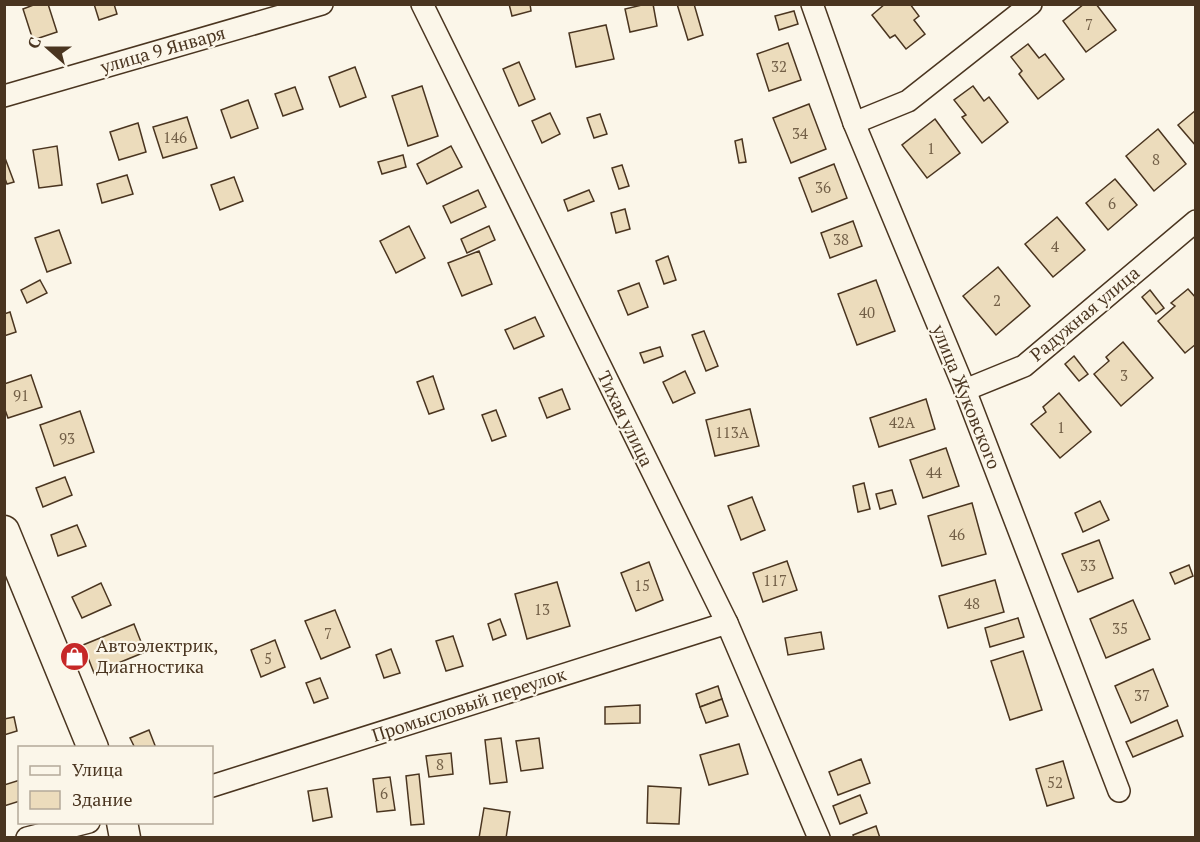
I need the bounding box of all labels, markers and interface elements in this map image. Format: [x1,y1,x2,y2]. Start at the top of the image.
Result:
house number: 7 [1085,14,1093,34]
north arrow [18,18,78,78]
street label: улица 9 Января [97,20,228,79]
text: С [22,34,46,51]
house number: 32 [771,56,787,76]
house number: 34 [792,123,808,143]
house number: 146 [163,127,187,147]
house number: 1 [927,138,935,158]
house number: 8 [1152,149,1160,169]
house number: 36 [815,177,831,197]
house number: 6 [1108,193,1116,213]
house number: 38 [833,229,849,249]
house number: 4 [1051,236,1059,256]
street label: Радужная улица [1025,260,1144,366]
house number: 2 [993,290,1001,310]
house number: 40 [859,302,875,322]
street label: улица Жуковского [927,320,1007,472]
house number: 3 [1120,365,1128,385]
street label: Тихая улица [592,367,659,470]
house number: 91 [13,385,29,405]
house number: 42А [889,412,916,432]
house number: 1 [1057,417,1065,437]
house number: 113А [715,422,750,442]
house number: 93 [59,428,75,448]
house number: 44 [926,462,942,482]
house number: 46 [949,524,965,544]
house number: 33 [1080,555,1096,575]
house number: 117 [763,570,787,590]
house number: 15 [634,575,650,595]
house number: 48 [964,593,980,613]
house number: 13 [534,599,550,619]
house number: 35 [1112,618,1128,638]
house number: 7 [324,623,332,643]
place label: Автоэлектрик, Диагностика [96,633,218,678]
shop icon: Автоэлектрик, Диагностика [59,640,91,672]
house number: 5 [264,648,272,668]
street label: Промысловый переулок [369,661,569,747]
house number: 37 [1134,685,1150,705]
legend [18,746,213,824]
house number: 8 [436,754,444,774]
text: Улица [72,757,123,781]
house number: 52 [1047,772,1063,792]
house number: 6 [380,783,388,803]
text: Здание [72,787,132,811]

